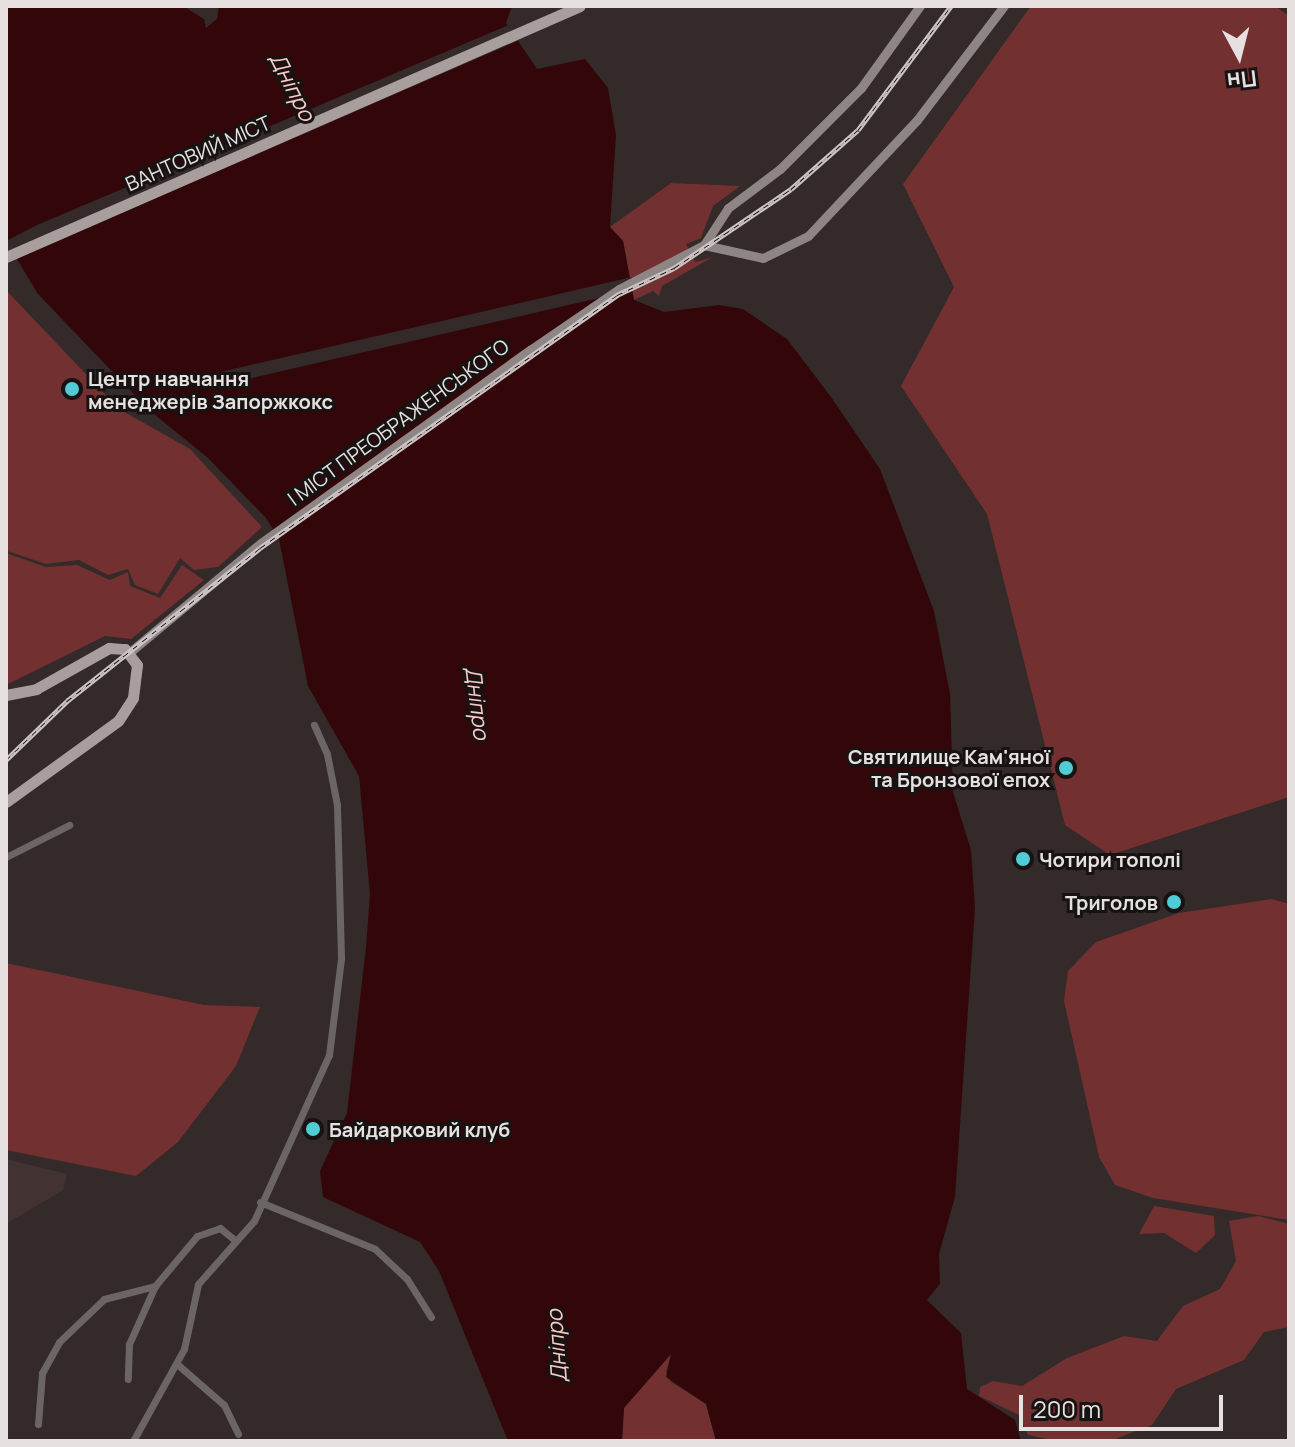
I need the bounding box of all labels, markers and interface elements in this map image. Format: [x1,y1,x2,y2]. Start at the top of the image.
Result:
north arrow [1199,16,1279,96]
water label: Дніпро [264,49,320,125]
text: Пн [1225,63,1258,97]
street label: ВАНТОВИЙ МІСТ [122,110,274,196]
street label: I МІСТ ПРЕОБРАЖЕНСЬКОГО [282,333,514,511]
place label: Центр навчання менеджерів Запоржкокс [88,366,333,413]
marker: Центр навчання менеджерів Запоржкокс [63,380,81,398]
water label: Дніпро [459,665,495,741]
place label: Святилище Кам'яної та Бронзової епох [848,744,1050,791]
marker: Святилище Кам'яної та Бронзової епох [1057,759,1075,777]
place label: Чотири тополі [1039,847,1181,871]
marker: Чотири тополі [1014,850,1032,868]
place label: Триголов [1065,890,1158,914]
marker: Триголов [1165,893,1183,911]
place label: Байдарковий клуб [329,1117,510,1141]
marker: Байдарковий клуб [304,1120,322,1138]
water label: Дніпро [541,1309,573,1383]
scale bar [1023,1379,1227,1429]
text: 200 m [1033,1392,1101,1425]

